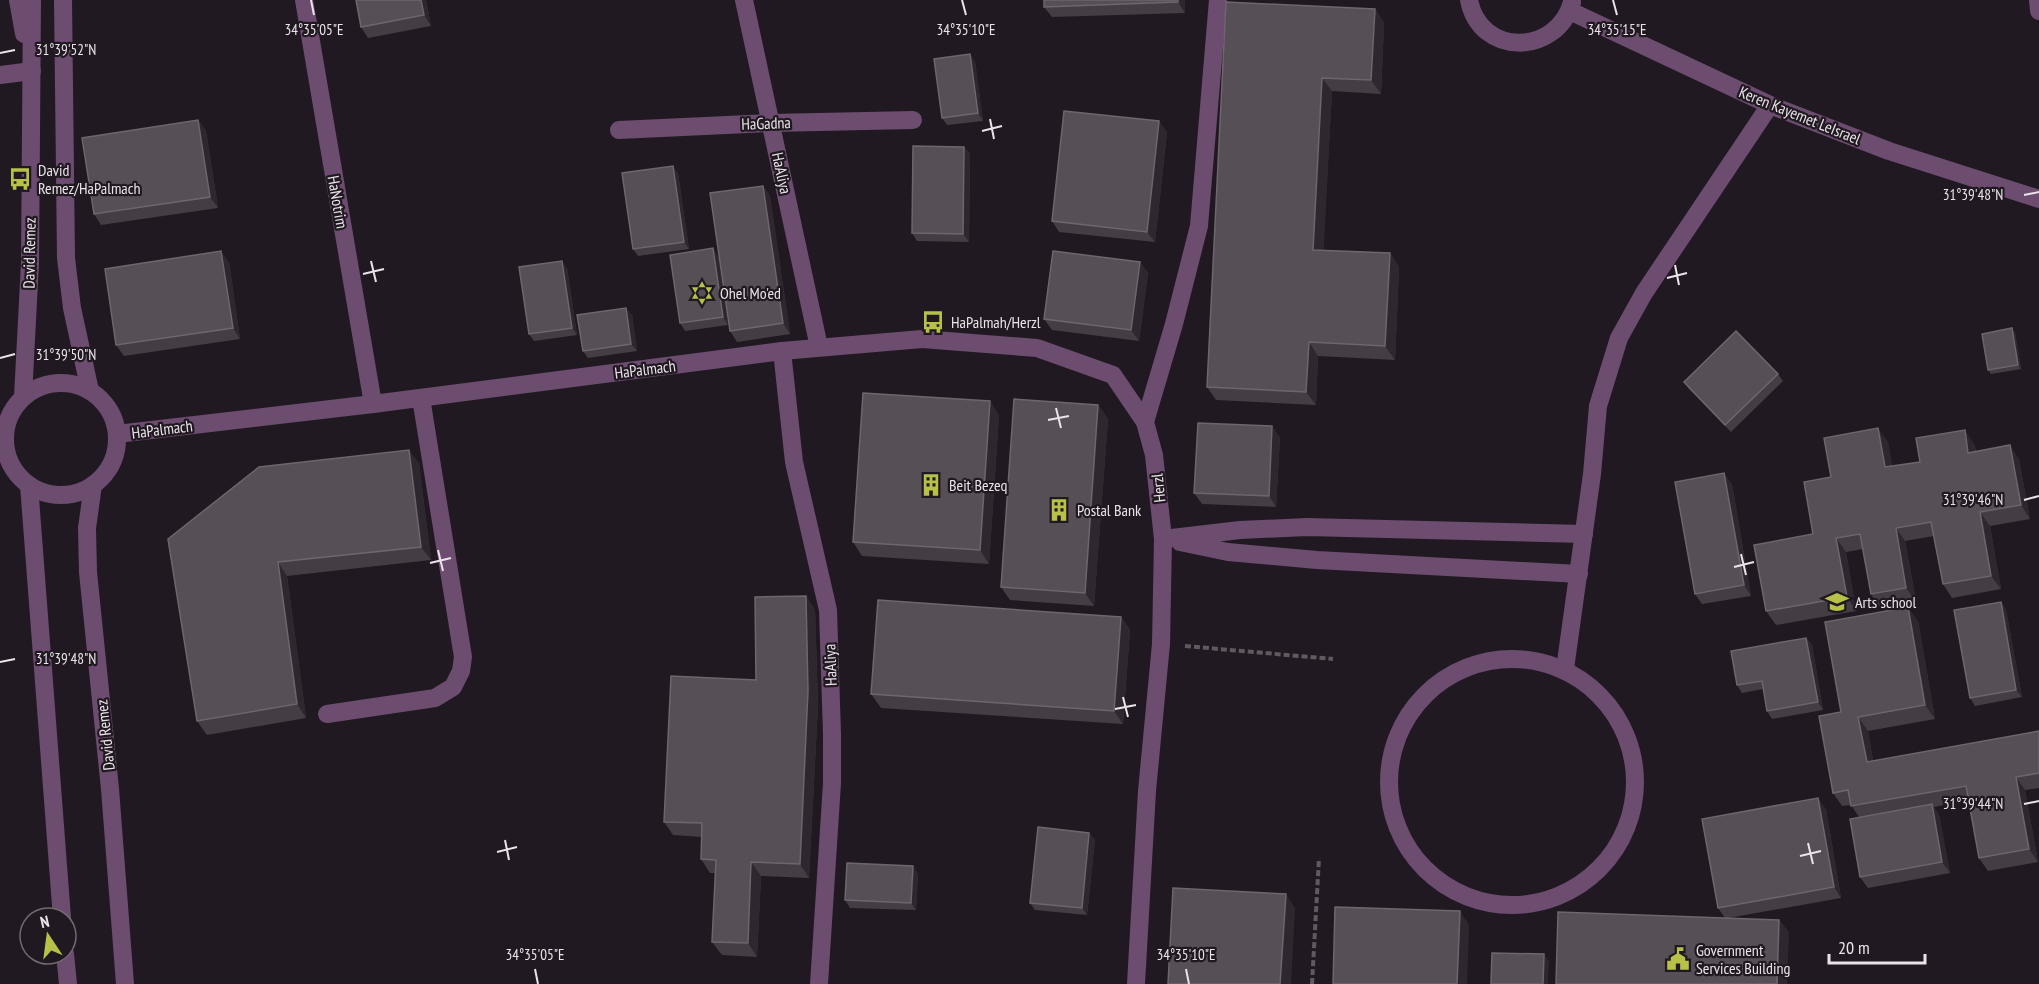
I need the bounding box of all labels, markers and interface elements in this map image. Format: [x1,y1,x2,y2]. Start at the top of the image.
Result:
text: 34°35'05"E [284,20,344,39]
text: 34°35'10"E [936,20,996,39]
text: 34°35'15"E [1587,20,1647,39]
text: 31°39'52"N [36,40,96,59]
street label: Keren Kayemet LeIsrael [1736,81,1864,149]
street label: HaGadna [741,112,791,134]
street label: HaAliya [768,150,796,196]
place label: David Remez/HaPalmach [38,160,140,198]
bus stop icon: David Remez/HaPalmach [7,166,33,192]
street label: HaNotrim [324,174,352,230]
text: 31°39'48"N [1943,185,2003,204]
street label: David Remez [18,217,40,289]
synagogue icon: Ohel Mo'ed [689,280,715,306]
place label: Ohel Mo'ed [720,283,781,303]
bus stop icon: HaPalmah/Herzl [920,309,946,335]
place label: HaPalmah/Herzl [951,312,1041,332]
text: 31°39'50"N [36,345,96,364]
street label: HaPalmach [613,355,677,383]
street label: HaPalmach [130,415,194,443]
building icon: Beit Bezeq [918,472,944,498]
street label: Herzl [1147,472,1169,503]
place label: Beit Bezeq [949,475,1007,495]
text: 31°39'46"N [1943,490,2003,509]
building icon: Postal Bank [1046,497,1072,523]
place label: Postal Bank [1077,500,1142,520]
school or university icon: Arts school [1824,589,1850,615]
place label: Arts school [1855,592,1917,612]
street label: HaAliya [819,644,841,686]
text: 31°39'48"N [36,649,96,668]
street label: David Remez [91,698,119,771]
text: 31°39'44"N [1943,794,2003,813]
north arrow [18,906,78,966]
text: N [38,911,51,932]
scale bar [1829,927,1925,965]
text: 20 m [1838,936,1870,959]
place label: Government Services Building [1696,940,1790,978]
text: 34°35'05"E [505,945,565,964]
text: 34°35'10"E [1156,945,1216,964]
public building icon: Government Services Building [1665,946,1691,972]

